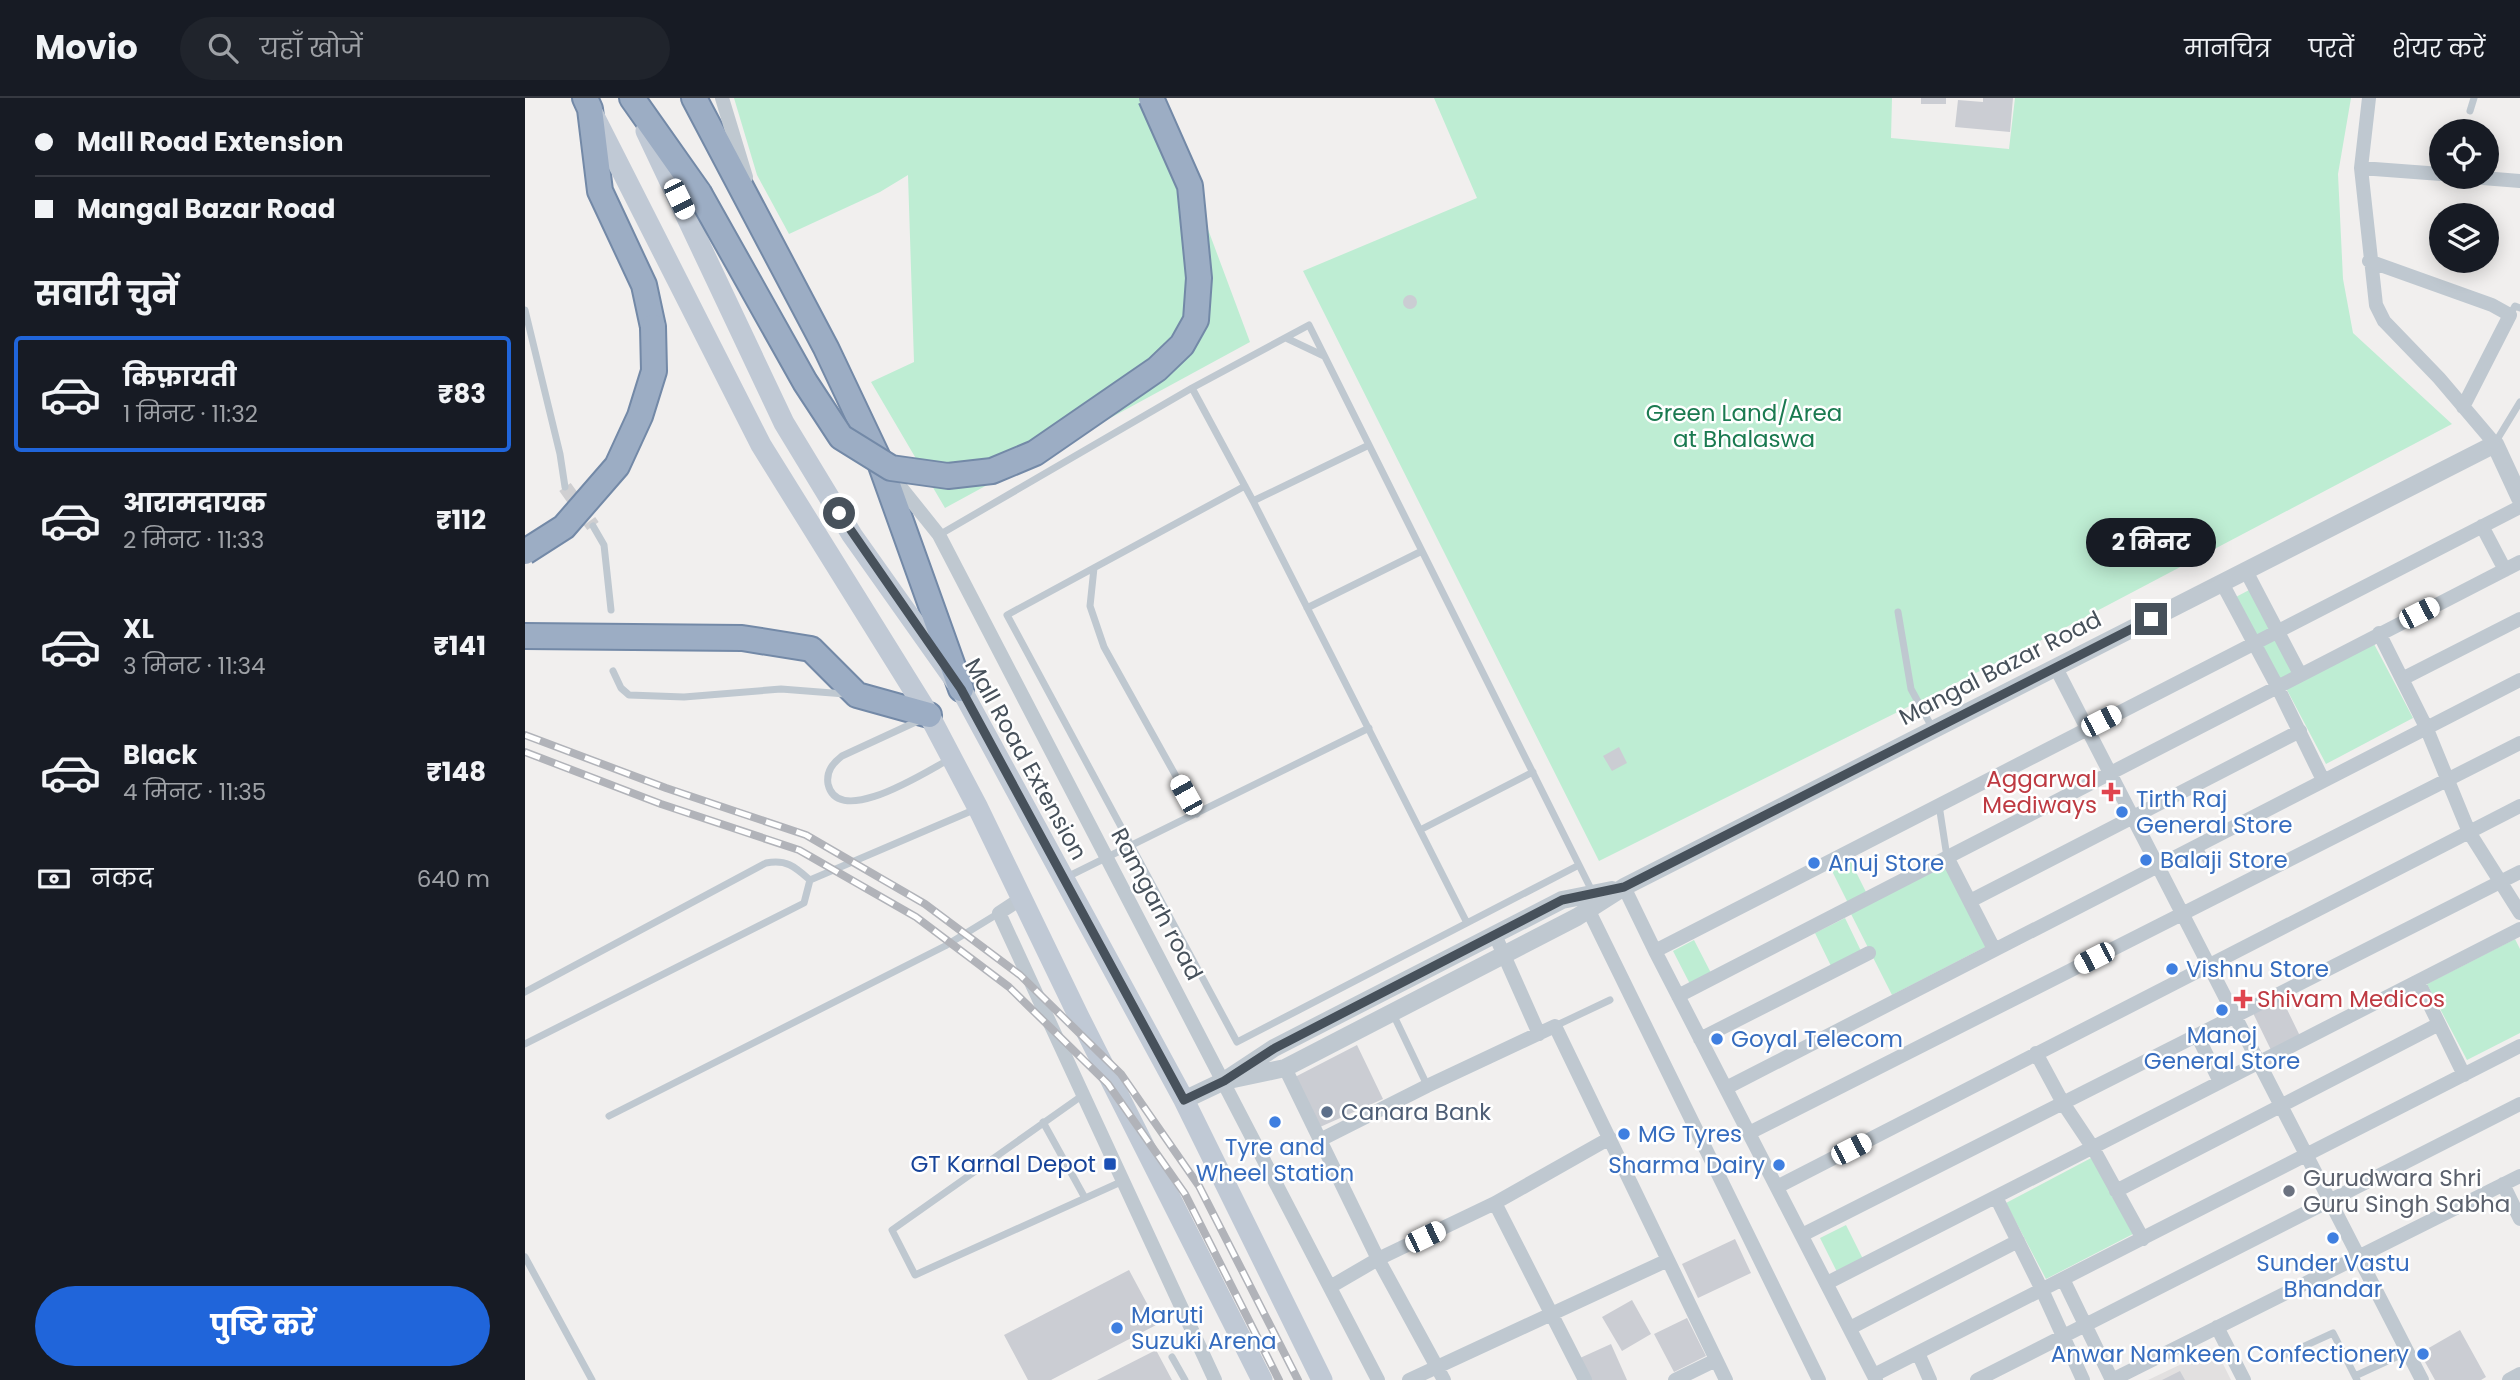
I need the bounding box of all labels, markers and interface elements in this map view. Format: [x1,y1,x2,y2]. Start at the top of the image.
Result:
search box [180,17,670,80]
text: Movio [35,24,138,71]
icon: search [204,29,242,67]
text: यहाँ खोजें [260,30,362,66]
text: मानचित्र [2184,32,2271,65]
text: परतें [2309,32,2354,65]
text: शेयर करें [2392,32,2485,65]
map controls [2429,119,2499,273]
button: locate [2429,119,2499,189]
text: Mall Road Extension [77,124,343,160]
car [661,176,698,222]
text: Mangal Bazar Road [77,191,335,227]
button: layers [2429,203,2499,273]
text: सवारी चुनें [35,271,177,316]
text: किफ़ायती [123,359,237,395]
icon: car [39,363,102,426]
text: ₹83 [438,376,486,412]
park label: Green Land/Area at Bhalaswa [1646,397,1842,455]
text: 1 मिनट · 11:32 [123,398,258,430]
text: आरामदायक [123,485,266,521]
icon: car [39,489,102,552]
route start [823,497,855,529]
text: ₹112 [436,502,486,538]
callout: 2 मिनट [2086,518,2216,566]
text: 2 मिनट · 11:33 [123,524,264,556]
text: 2 मिनट [2112,526,2190,558]
car [2396,594,2443,632]
street label: Mangal Bazar Road [1893,603,2107,733]
route end [2135,603,2167,635]
text: XL [123,611,154,647]
icon: car [39,615,102,678]
text: ₹141 [433,628,486,664]
text: 3 मिनट · 11:34 [123,650,265,682]
street label: Mall Road Extension [957,652,1095,866]
car [2078,702,2125,740]
text: Black [123,737,197,773]
icon: car [39,741,102,804]
text: ₹148 [426,754,486,790]
place label: Aggarwal Mediways [1982,763,2097,821]
car [1167,772,1206,818]
text: 4 मिनट · 11:35 [123,776,266,808]
place label: Tirth Raj General Store [2136,783,2293,841]
marker: Aggarwal Mediways [2103,784,2119,800]
marker: Tirth Raj General Store [2114,804,2130,820]
street label: Ramgarh road [1103,822,1211,986]
place label: Balaji Store [2160,844,2288,876]
place label: Anuj Store [1828,847,1944,879]
marker: Balaji Store [2138,852,2154,868]
marker: Anuj Store [1806,855,1822,871]
icon: cash [35,860,73,898]
text: नकद [91,860,153,896]
text: 640 m [417,863,490,895]
car [2071,939,2118,977]
place label: Vishnu Store [2186,953,2329,985]
marker: Vishnu Store [2164,961,2180,977]
place label: Shivam Medicos [2257,983,2445,1015]
marker: Shivam Medicos [2235,991,2251,1007]
marker: Manoj General Store [2214,1002,2230,1018]
place label: Manoj General Store [2144,1019,2300,1077]
place label: Goyal Telecom [1731,1023,1903,1055]
marker: Goyal Telecom [1709,1031,1725,1047]
place label: Canara Bank [1341,1096,1491,1128]
marker: Canara Bank [1319,1104,1335,1120]
marker: Tyre and Wheel Station [1267,1114,1283,1130]
place label: MG Tyres [1638,1118,1742,1150]
marker: MG Tyres [1616,1126,1632,1142]
car [1828,1130,1875,1168]
place label: Tyre and Wheel Station [1196,1131,1354,1189]
place label: GT Karnal Depot [910,1148,1096,1180]
place label: Sharma Dairy [1608,1149,1765,1181]
marker: GT Karnal Depot [1102,1156,1118,1172]
marker: Sharma Dairy [1771,1157,1787,1173]
place label: Gurudwara Shri Guru Singh Sabha [2303,1162,2510,1220]
marker: Gurudwara Shri Guru Singh Sabha [2281,1183,2297,1199]
car [1402,1218,1449,1256]
marker: Sunder Vastu Bhandar [2325,1230,2341,1246]
place label: Sunder Vastu Bhandar [2256,1247,2410,1305]
button: पुष्टि करें [35,1286,490,1366]
place label: Maruti Suzuki Arena [1131,1299,1277,1357]
marker: Maruti Suzuki Arena [1109,1320,1125,1336]
place label: Anwar Namkeen Confectionery [2051,1338,2409,1370]
marker: Anwar Namkeen Confectionery [2415,1346,2431,1362]

